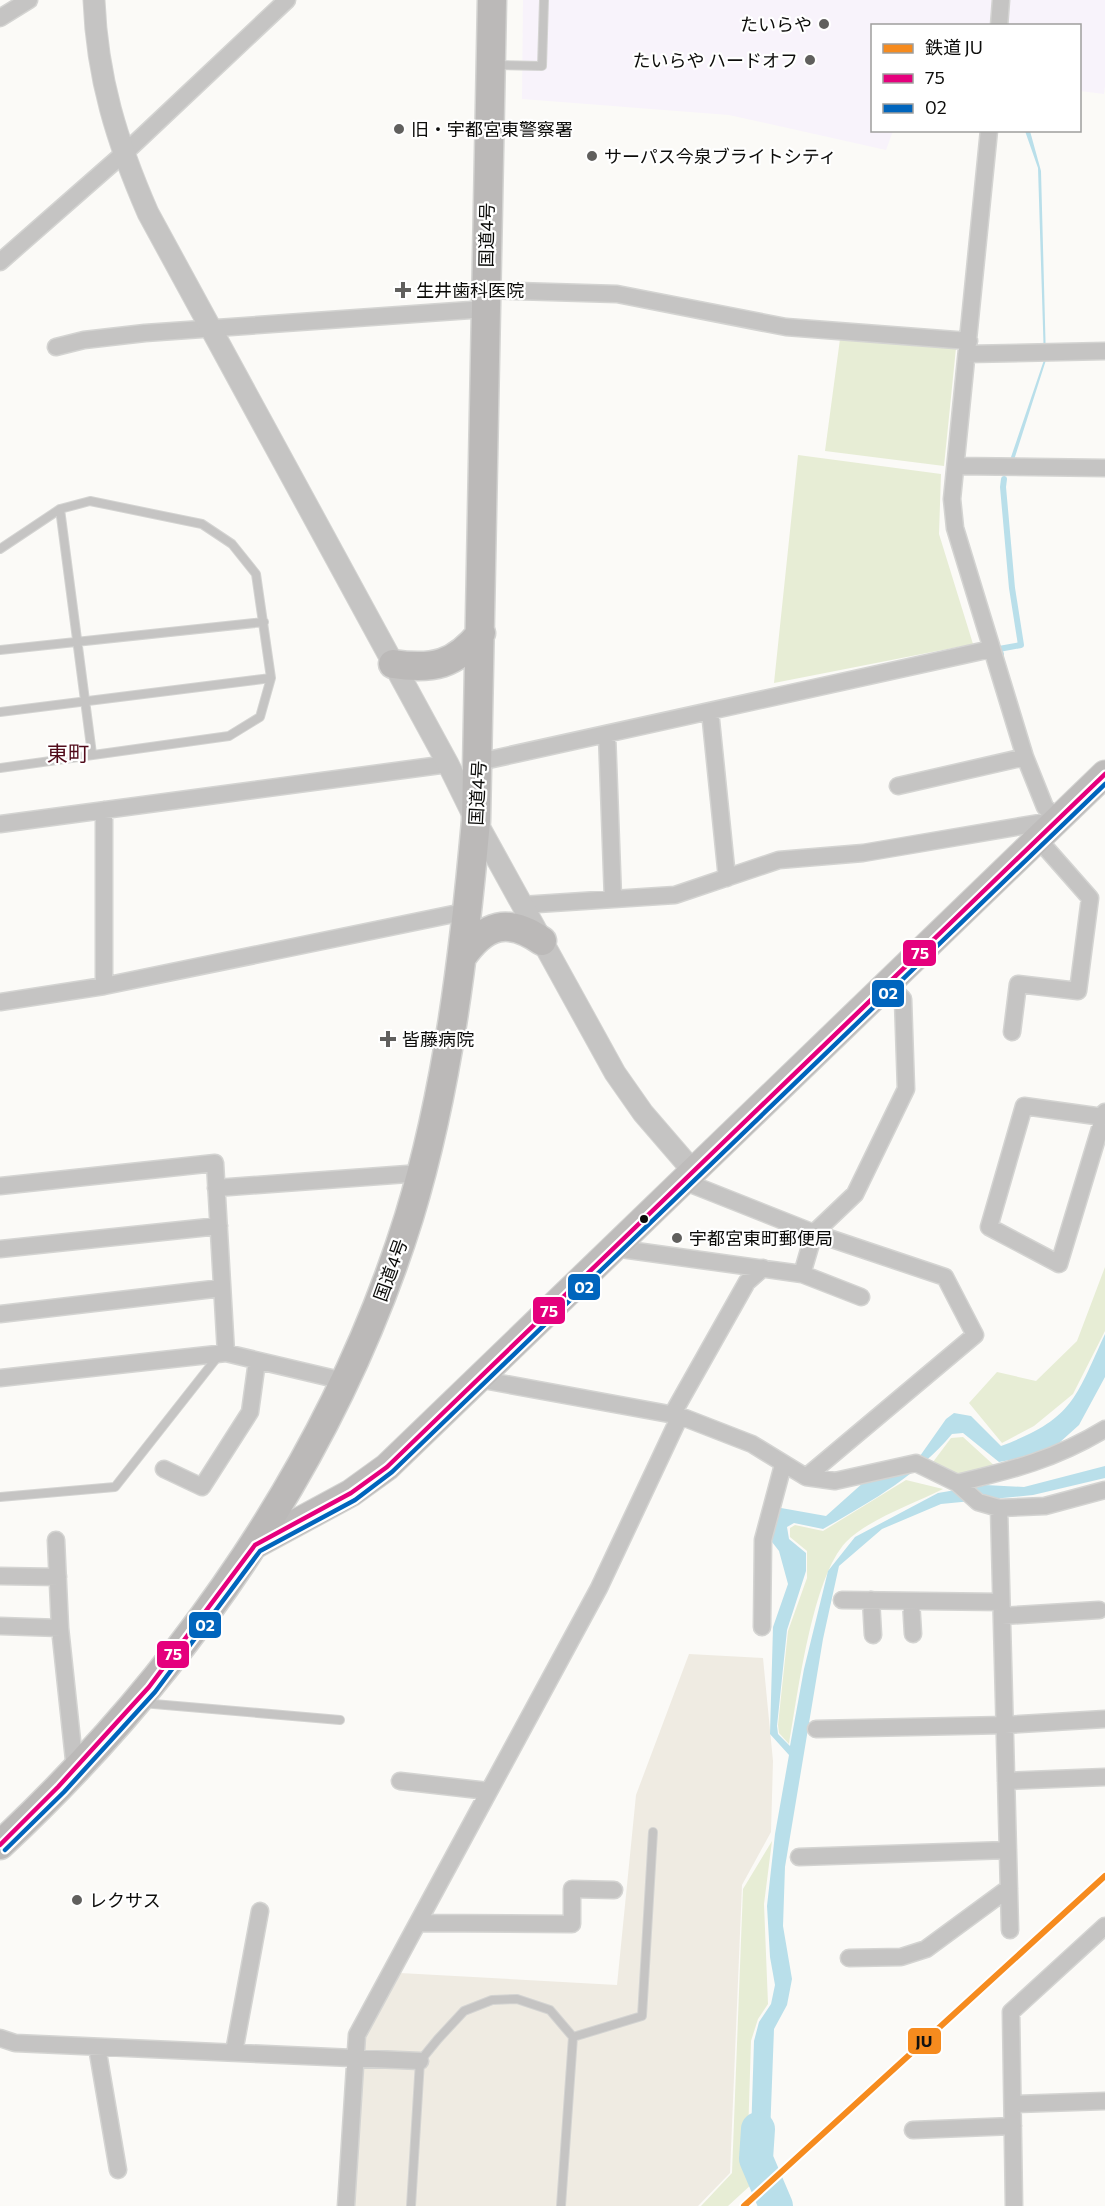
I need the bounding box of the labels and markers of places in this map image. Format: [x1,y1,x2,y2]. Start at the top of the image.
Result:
place label: たいらや [740,13,812,35]
marker: たいらや [817,17,831,31]
place label: たいらや ハードオフ [633,49,798,71]
marker: たいらや ハードオフ [803,53,817,67]
place label: 旧・宇都宮東警察署 [411,118,573,140]
marker: 旧・宇都宮東警察署 [392,122,406,136]
place label: サーパス今泉ブライトシティ [604,145,837,167]
marker: サーパス今泉ブライトシティ [585,149,599,163]
place label: 生井歯科医院 [416,279,524,301]
marker: 生井歯科医院 [394,281,412,299]
place label: 皆藤病院 [402,1028,474,1050]
marker: 皆藤病院 [379,1030,397,1048]
unlabelled marker [638,1213,650,1225]
place label: 宇都宮東町郵便局 [689,1227,833,1249]
marker: 宇都宮東町郵便局 [670,1231,684,1245]
place label: レクサス [89,1889,161,1911]
marker: レクサス [70,1893,84,1907]

